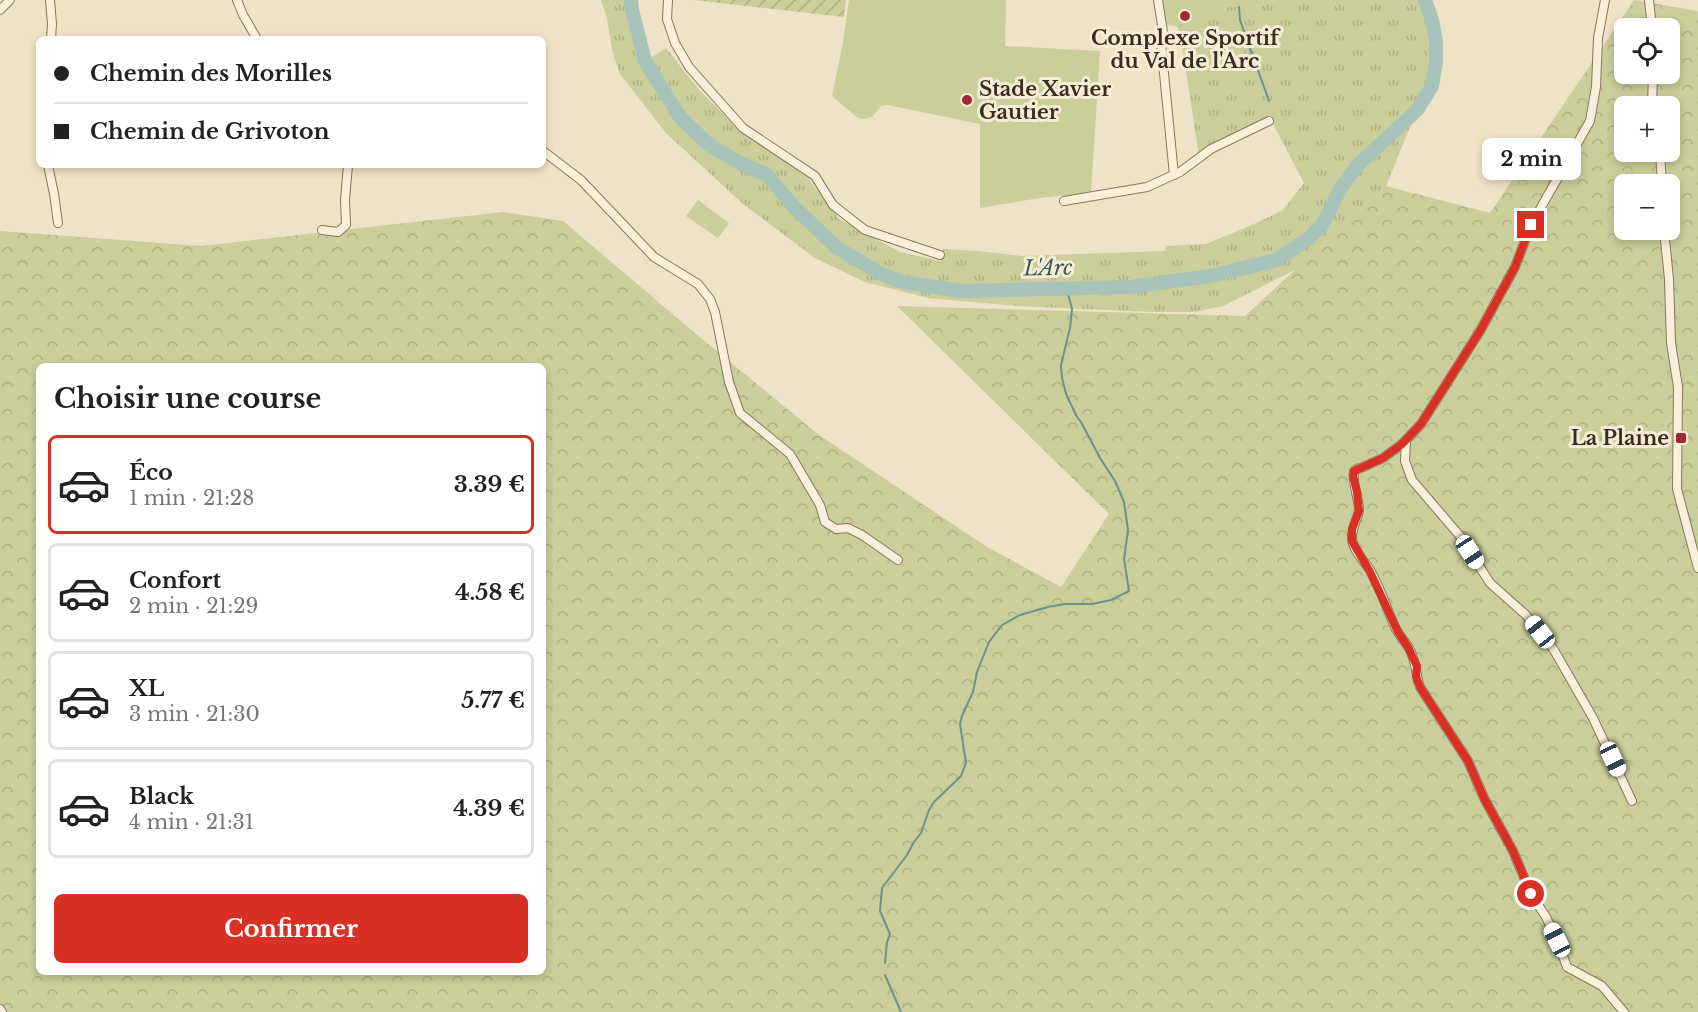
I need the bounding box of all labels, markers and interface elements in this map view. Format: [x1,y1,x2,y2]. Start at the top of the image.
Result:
marker: Complexe Sportif du Val de l'Arc [1178,9,1192,23]
map controls [1614,18,1680,240]
button: locate [1614,18,1680,84]
place label: Complexe Sportif du Val de l'Arc [1091,26,1281,73]
text: Chemin des Morilles [90,60,332,87]
place label: Stade Xavier Gautier [979,77,1111,124]
marker: Stade Xavier Gautier [960,93,974,107]
button: + [1614,96,1680,162]
text: Chemin de Grivoton [90,118,329,145]
callout: 2 min [1482,138,1580,180]
text: 2 min [1500,147,1563,171]
button: − [1614,174,1680,240]
route end [1517,211,1544,238]
water label: L'Arc [1022,255,1073,281]
text: Choisir une course [54,382,321,415]
place label: La Plaine [1571,426,1669,450]
marker: La Plaine [1674,431,1688,445]
icon: car [57,458,111,512]
text: Éco [129,459,173,486]
text: 3.39 € [454,471,525,498]
text: 1 min · 21:28 [129,486,254,510]
car [1453,532,1487,572]
icon: car [57,566,111,620]
text: Confort [129,567,221,594]
text: 4.58 € [455,579,525,606]
text: 2 min · 21:29 [129,594,258,618]
car [1522,612,1558,652]
icon: car [57,674,111,728]
text: XL [129,675,164,702]
text: 5.77 € [461,687,525,714]
text: 3 min · 21:30 [129,702,260,726]
car [1597,739,1629,779]
icon: car [57,782,111,836]
text: Black [129,783,194,810]
text: 4.39 € [453,795,525,822]
text: 4 min · 21:31 [129,810,254,834]
route start [1517,880,1544,907]
button: Confirmer [54,894,528,963]
car [1541,920,1573,960]

